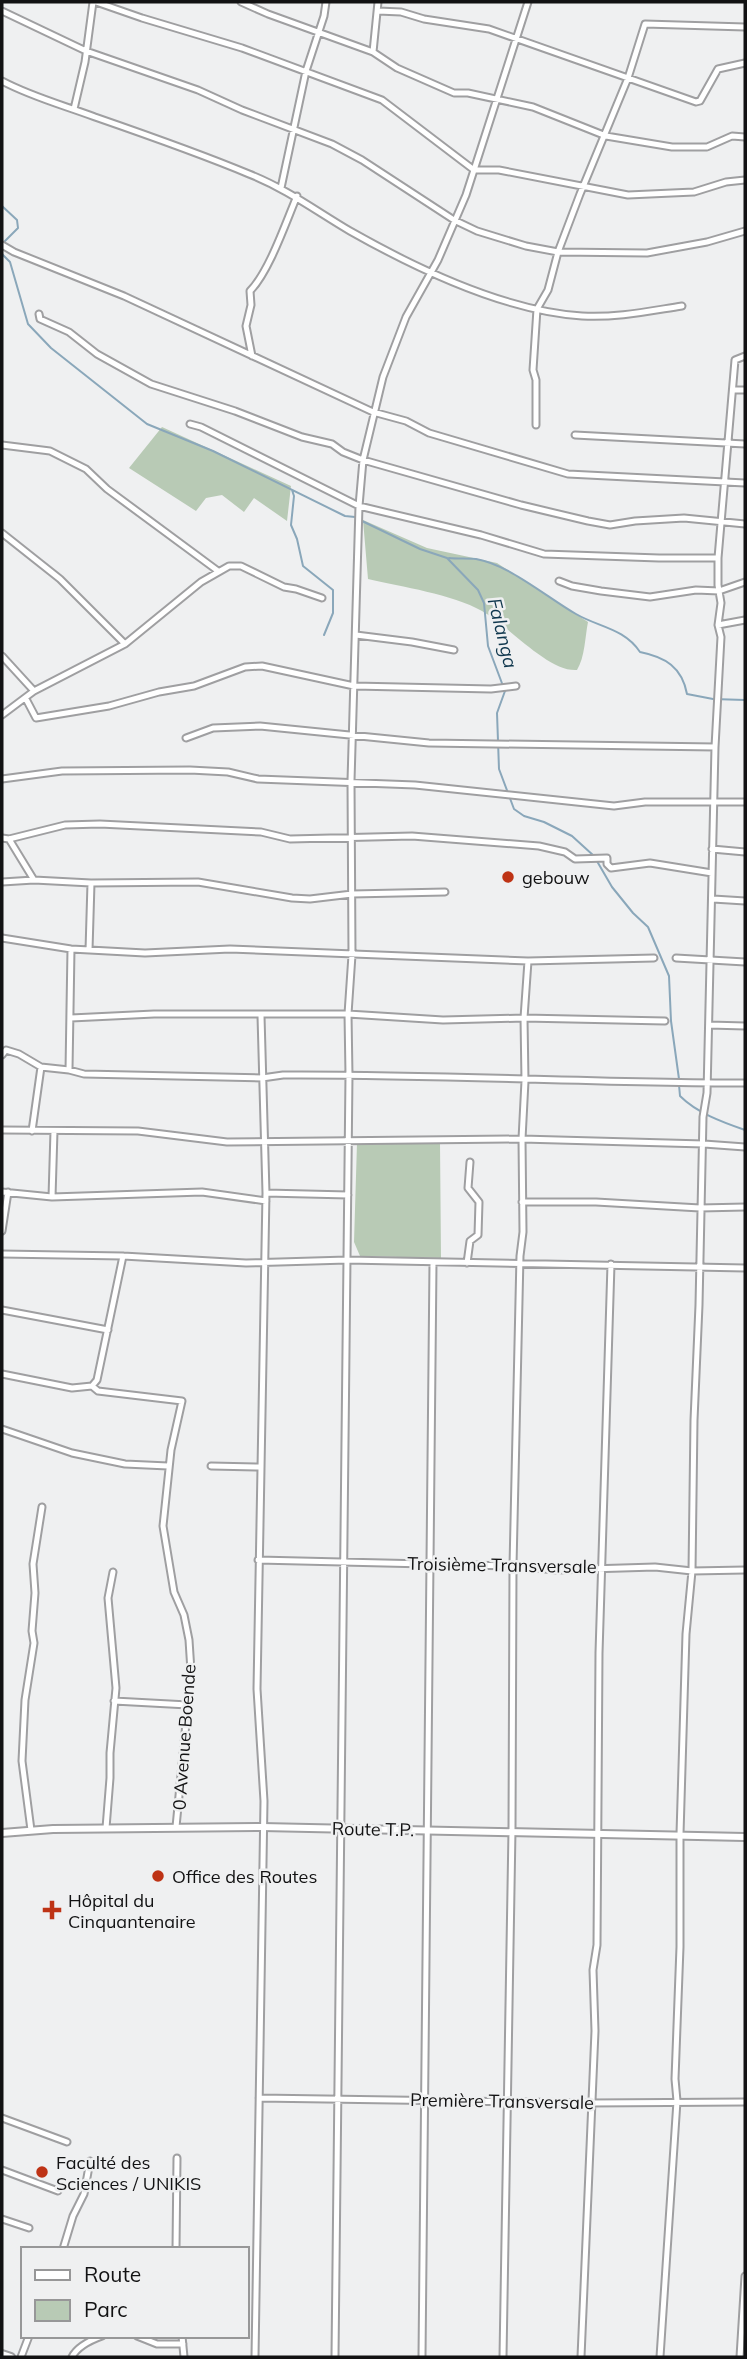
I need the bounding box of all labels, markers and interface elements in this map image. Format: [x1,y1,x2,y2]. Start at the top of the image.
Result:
water label: Falanga [483,595,523,671]
place label: gebouw [522,866,590,889]
marker: gebouw [500,869,516,885]
street label: Troisième Transversale [407,1552,597,1578]
street label: 0 Avenue Boende [167,1663,201,1811]
street label: Route T.P. [332,1817,414,1841]
place label: Office des Routes [172,1865,317,1888]
marker: Office des Routes [150,1868,166,1884]
place label: Hôpital du Cinquantenaire [68,1889,196,1933]
marker: Hôpital du Cinquantenaire [42,1900,62,1920]
street label: Première Transversale [410,2088,594,2114]
place label: Faculté des Sciences / UNIKIS [56,2151,201,2195]
marker: Faculté des Sciences / UNIKIS [34,2164,50,2180]
legend [21,2247,248,2338]
text: Route [84,2261,141,2287]
text: Parc [84,2296,128,2322]

